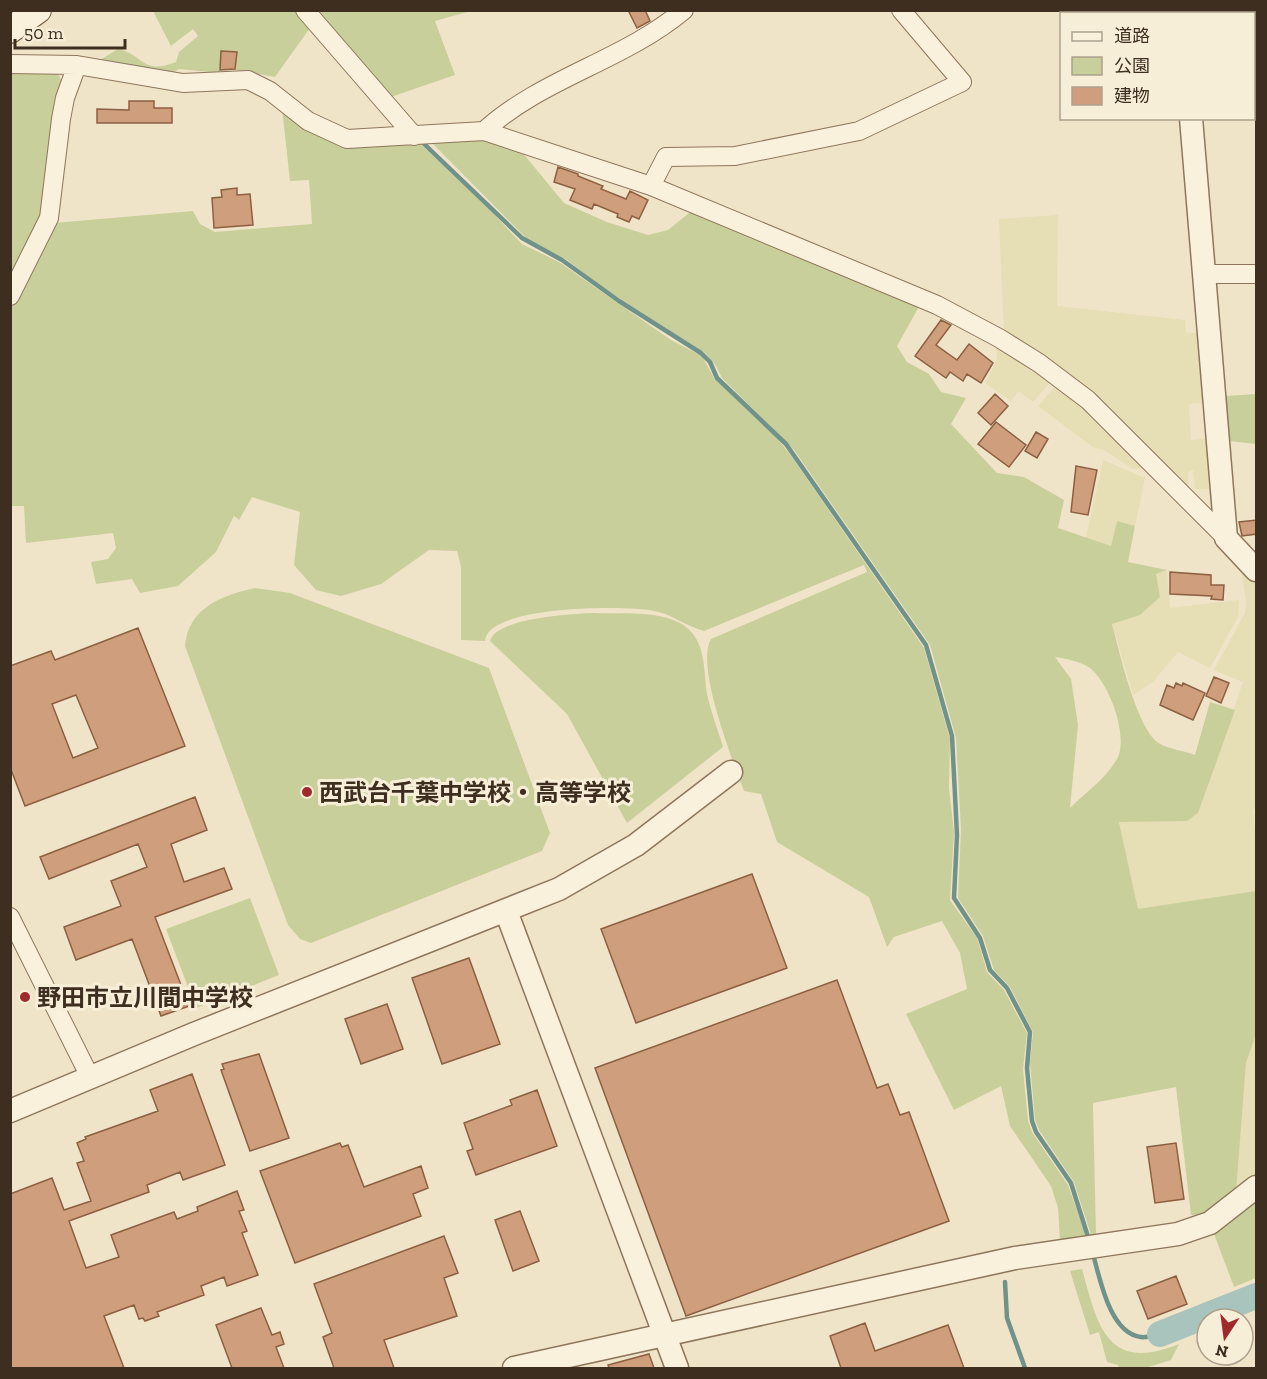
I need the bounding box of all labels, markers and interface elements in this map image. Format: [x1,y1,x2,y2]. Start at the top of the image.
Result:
scale bar [15,12,124,50]
legend [1060,12,1255,120]
text: 50 m [24,22,64,44]
text: 道路 [1114,25,1150,47]
text: 公園 [1114,55,1150,77]
text: 建物 [1114,85,1150,107]
place label: 西武台千葉中学校・高等学校 [319,778,631,807]
marker: 西武台千葉中学校・高等学校 [300,785,314,799]
place label: 野田市立川間中学校 [37,983,253,1012]
marker: 野田市立川間中学校 [18,990,32,1004]
north arrow [1195,1307,1255,1367]
text: N [1214,1341,1230,1362]

